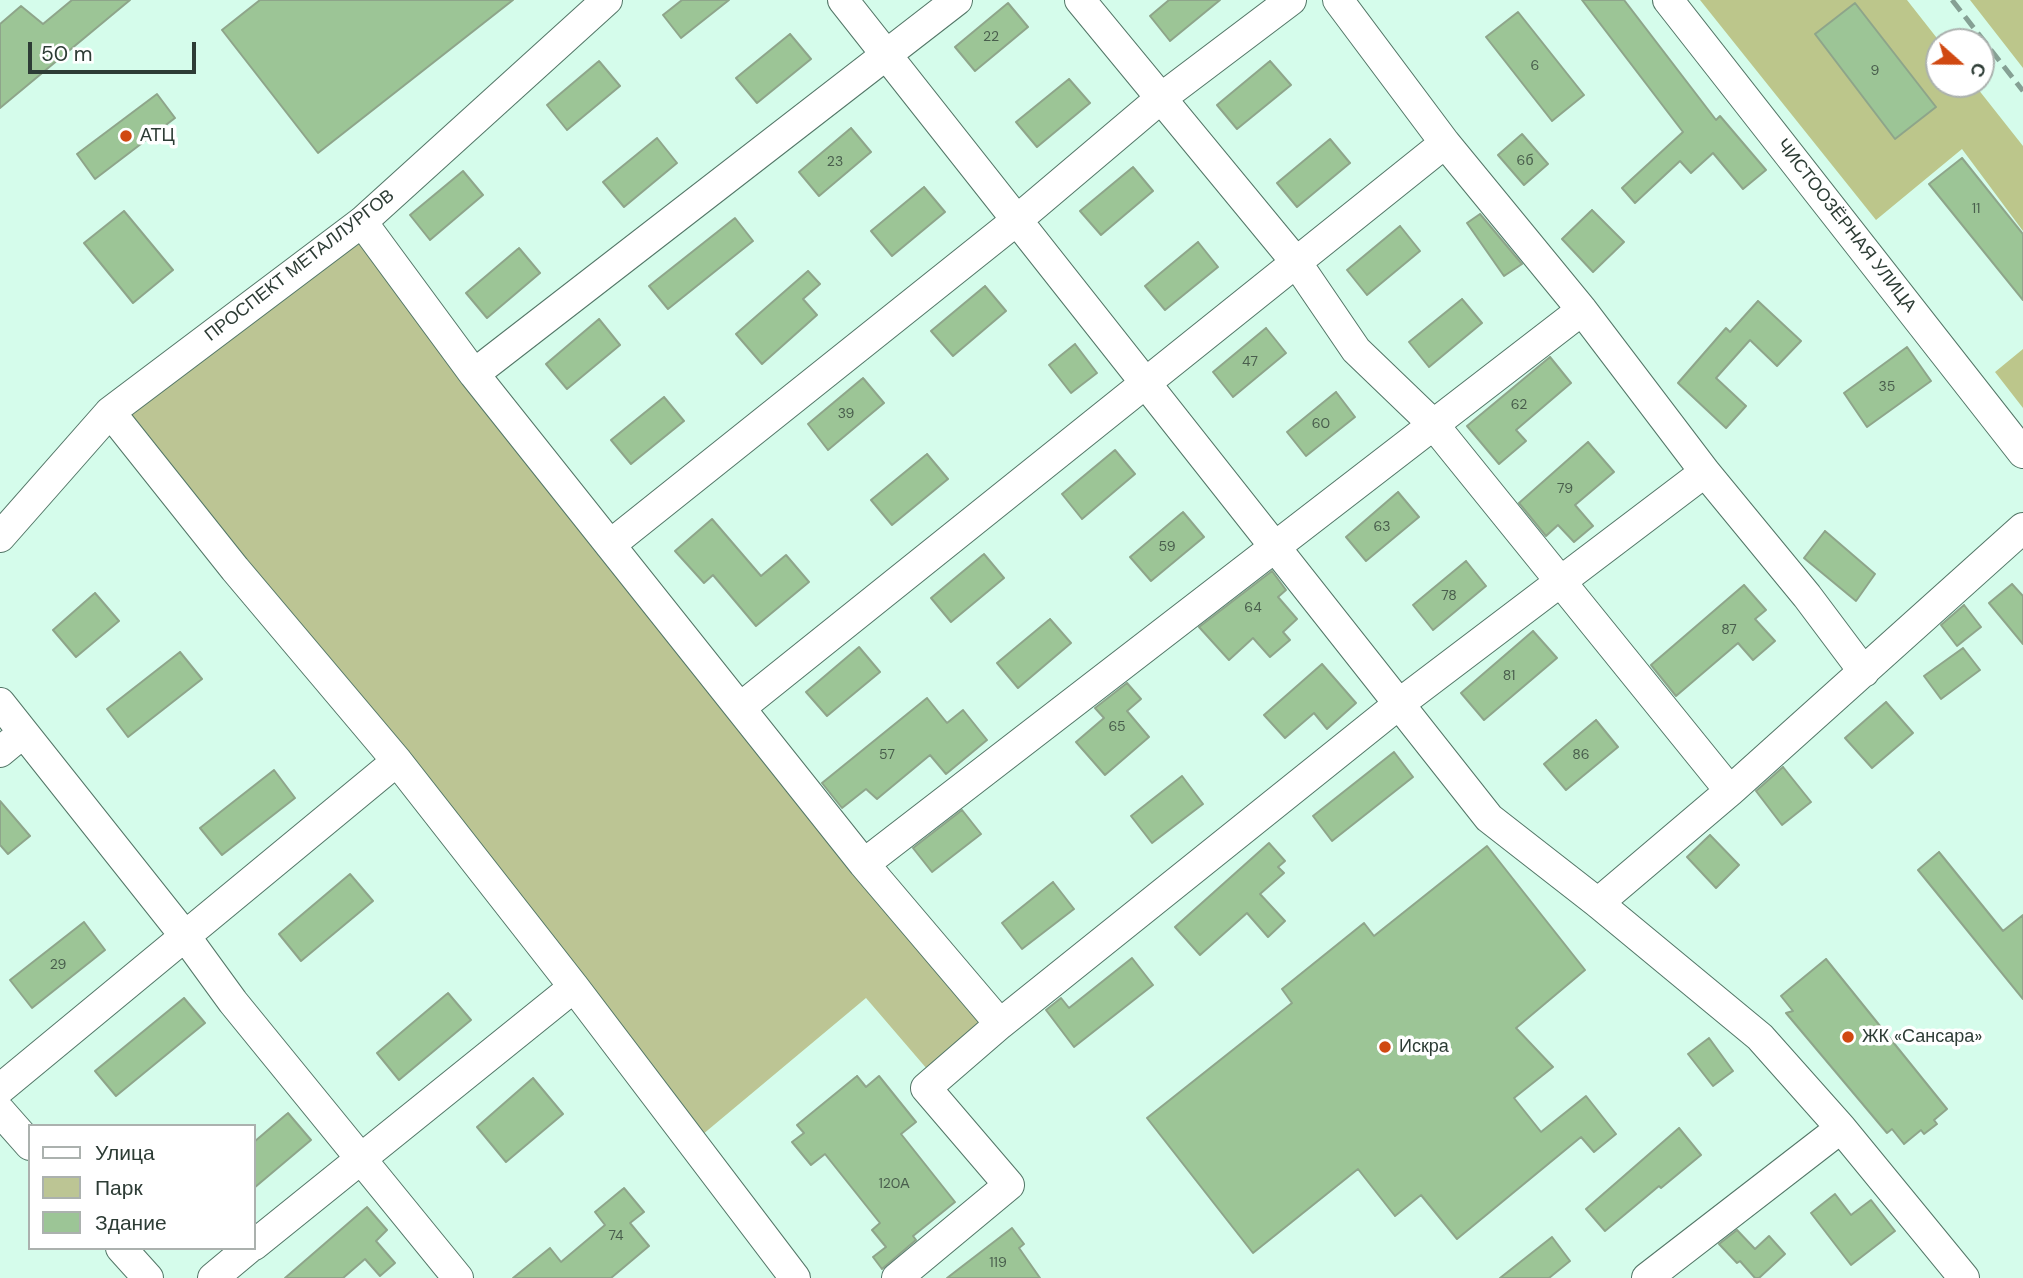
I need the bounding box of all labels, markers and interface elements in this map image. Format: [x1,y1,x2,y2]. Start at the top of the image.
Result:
scale bar [32,28,200,72]
north arrow [1925,28,1995,98]
house number: 22 [983,29,999,45]
text: 50 m [41,40,92,68]
house number: 6 [1531,58,1539,74]
text: С [1964,59,1992,81]
house number: 9 [1871,63,1879,79]
place label: АТЦ [140,125,175,147]
marker: АТЦ [118,128,134,144]
street label: ЧИСТООЗЁРНАЯ УЛИЦА [1772,135,1920,317]
house number: 6б [1517,153,1533,169]
house number: 23 [827,154,843,170]
street label: ПРОСПЕКТ МЕТАЛЛУРГОВ [201,185,399,347]
house number: 11 [1972,201,1980,217]
house number: 47 [1242,354,1258,370]
house number: 35 [1879,379,1895,395]
house number: 62 [1511,397,1527,413]
house number: 39 [838,406,854,422]
house number: 60 [1312,416,1330,432]
house number: 79 [1557,481,1573,497]
house number: 63 [1373,519,1391,535]
house number: 59 [1159,539,1175,555]
house number: 78 [1441,588,1457,604]
house number: 64 [1244,600,1262,616]
house number: 87 [1721,622,1737,638]
house number: 81 [1503,668,1515,684]
house number: 65 [1108,719,1126,735]
house number: 57 [879,747,895,763]
house number: 86 [1572,747,1590,763]
house number: 29 [50,957,66,973]
place label: ЖК «Сансара» [1862,1026,1982,1048]
marker: ЖК «Сансара» [1840,1029,1856,1045]
place label: Искра [1399,1036,1449,1058]
marker: Искра [1377,1039,1393,1055]
legend [28,1124,256,1250]
text: Улица [95,1139,155,1167]
text: Парк [95,1174,143,1202]
house number: 120А [878,1176,910,1192]
text: Здание [95,1209,167,1237]
house number: 74 [608,1228,624,1244]
house number: 119 [989,1255,1007,1271]

